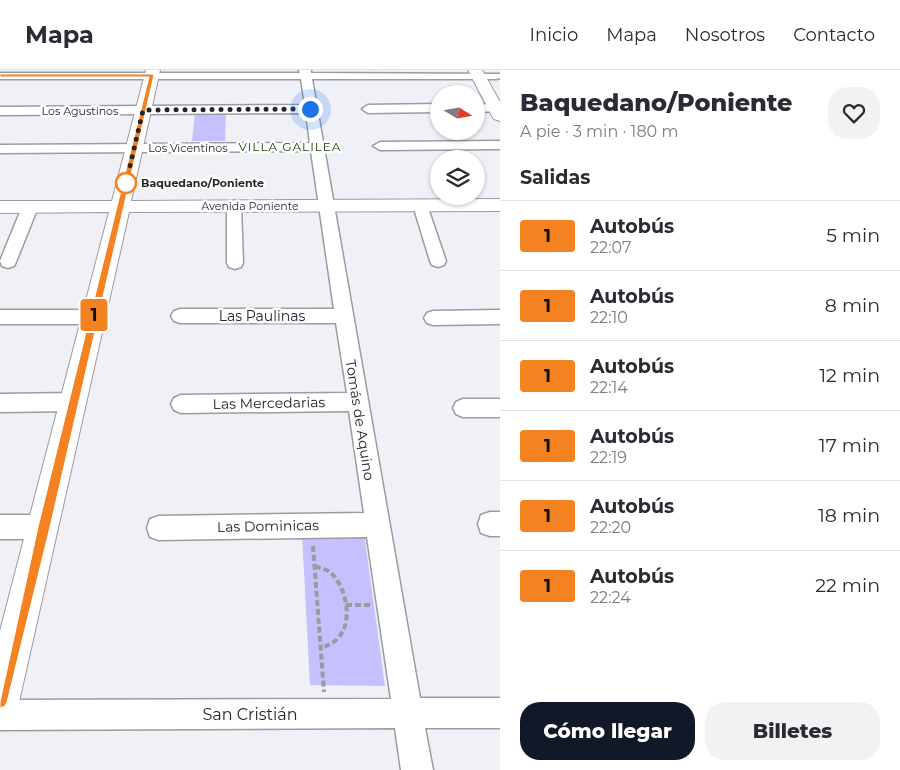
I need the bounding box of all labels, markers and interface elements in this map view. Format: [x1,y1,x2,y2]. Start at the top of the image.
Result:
text: Mapa [25,20,94,49]
text: Inicio [530,24,578,46]
text: Mapa [606,24,657,46]
text: Nosotros [685,24,765,46]
text: Contacto [793,24,875,46]
north arrow [430,85,485,140]
map controls [430,85,485,205]
button: heart [828,87,880,139]
text: Baquedano/Poniente [520,88,793,117]
your location [298,97,323,122]
street label: Los Agustinos [42,104,119,118]
text: A pie · 3 min · 180 m [520,122,678,141]
district label: VILLA GALILEA [239,139,341,154]
street label: Los Vicentinos [148,141,228,155]
button: layers [430,150,485,205]
text: Salidas [520,166,590,189]
marker: Baquedano/Poniente [115,172,137,194]
place label: Baquedano/Poniente [141,176,264,190]
street label: Avenida Poniente [201,199,299,213]
text: Autobús [590,215,674,238]
text: 5 min [826,224,880,247]
text: 1 [544,225,551,247]
text: 22:07 [590,238,631,257]
text: Autobús [590,285,674,308]
text: 8 min [825,294,880,317]
text: 1 [544,295,551,317]
line badge: 1 [78,299,110,331]
text: 1 [90,304,98,326]
street label: Las Paulinas [219,307,305,325]
text: 22:10 [590,308,628,327]
text: Autobús [590,355,674,378]
street label: Tomás de Aquino [342,358,378,482]
text: 12 min [819,364,880,387]
text: 1 [544,365,551,387]
text: 22:14 [590,378,628,397]
street label: Las Mercedarias [213,393,326,413]
text: Autobús [590,425,674,448]
text: 17 min [819,434,880,457]
text: 1 [544,435,551,457]
text: 22:19 [590,448,627,467]
text: Autobús [590,495,674,518]
text: 18 min [818,504,880,527]
text: 1 [544,505,551,527]
street label: Las Dominicas [217,516,319,536]
text: 22:20 [590,518,631,537]
text: Autobús [590,565,674,588]
text: 22 min [815,574,880,597]
text: 1 [544,575,551,597]
text: 22:24 [590,588,631,607]
button: Cómo llegar [520,702,695,760]
button: Billetes [705,702,880,760]
street label: San Cristián [202,705,298,724]

